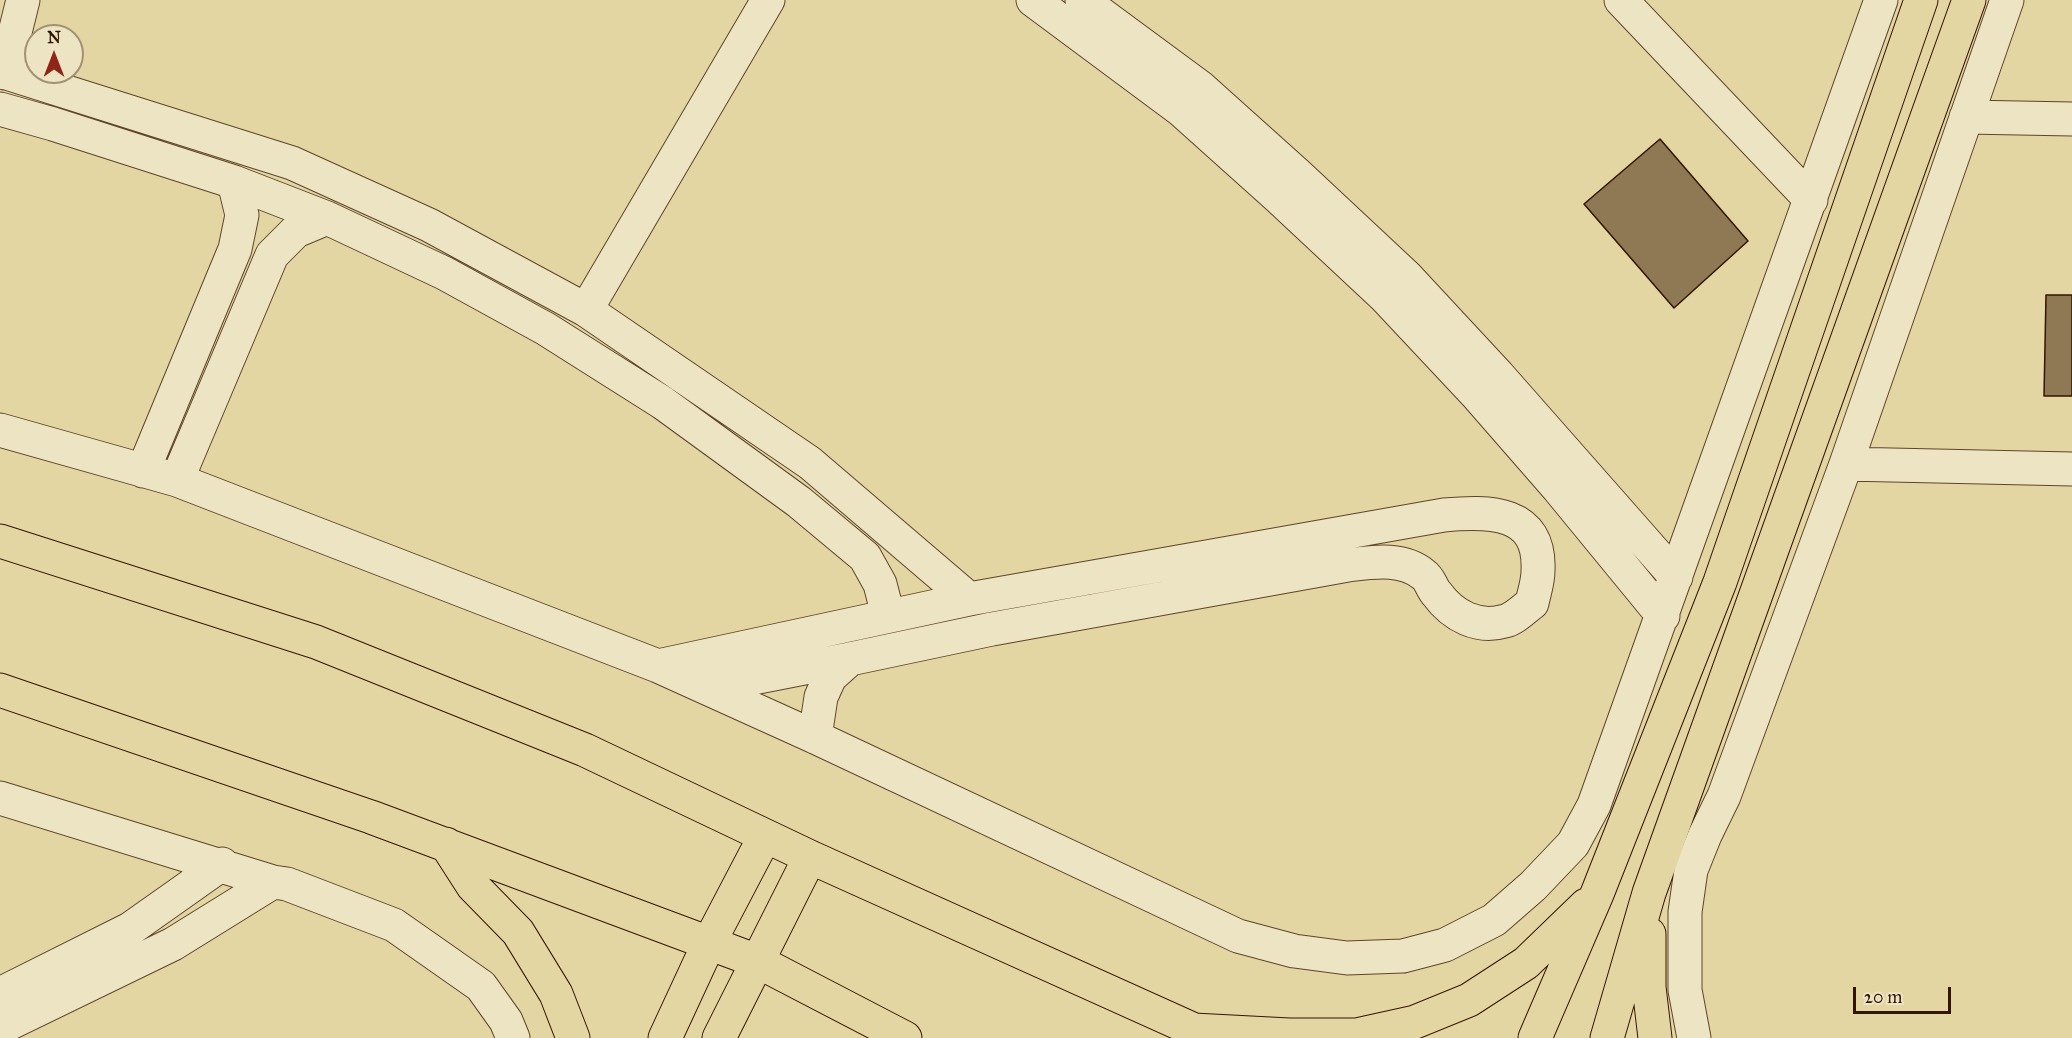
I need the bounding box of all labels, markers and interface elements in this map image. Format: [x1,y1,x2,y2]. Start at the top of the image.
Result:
north arrow [24,24,84,84]
text: N [47,28,61,47]
scale bar [1856,975,1954,1013]
text: 20 m [1864,986,1902,1008]

